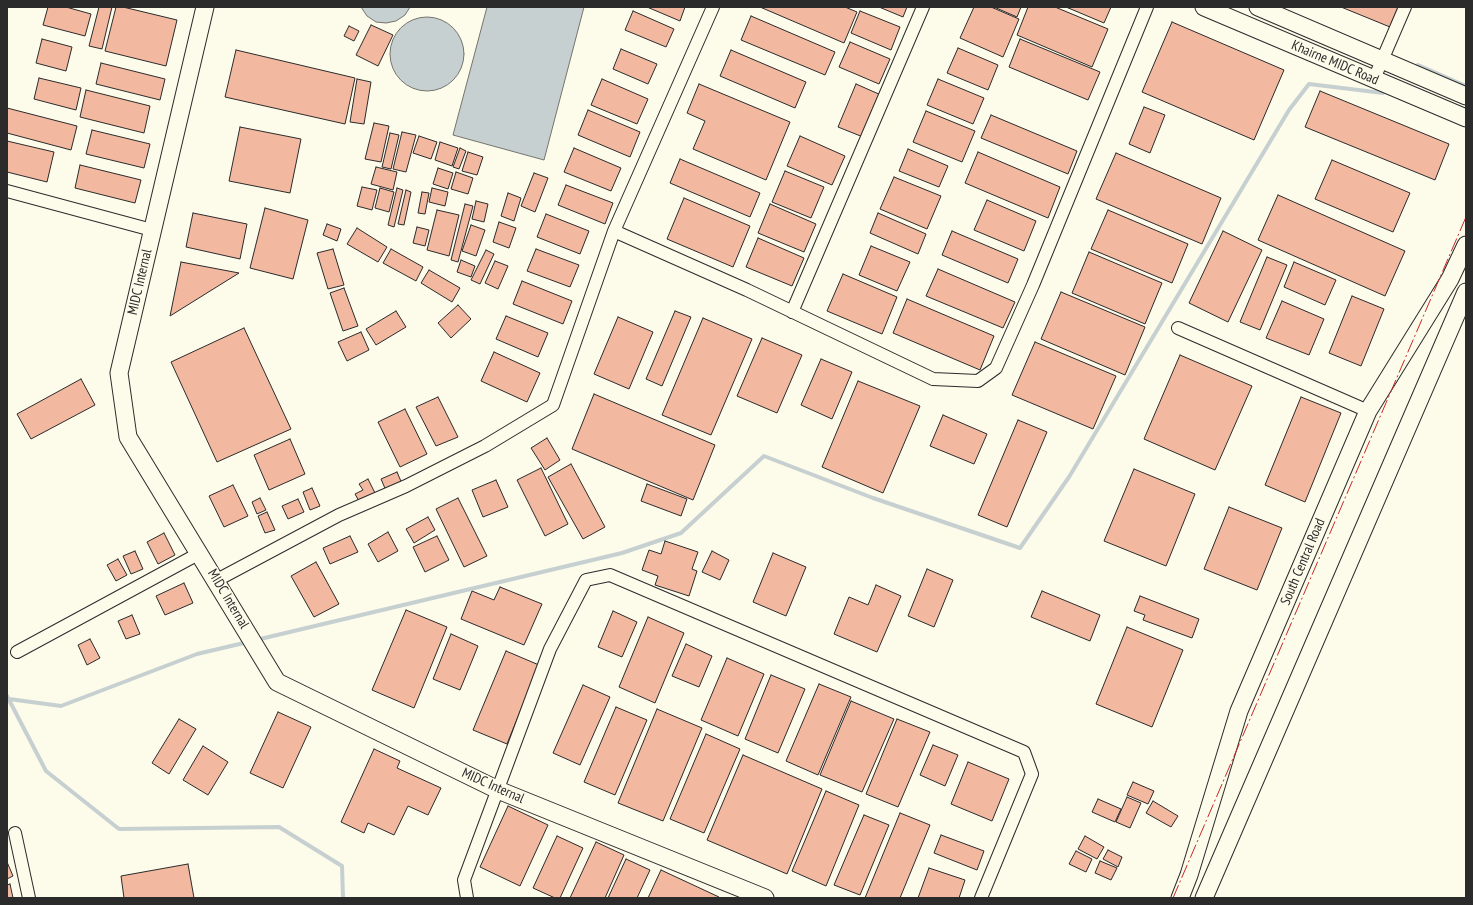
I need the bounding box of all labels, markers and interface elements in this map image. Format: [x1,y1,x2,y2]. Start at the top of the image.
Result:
street label: Khairne MIDC Road [1289,37,1381,89]
street label: MIDC Internal [124,248,156,316]
street label: South Central Road [1277,516,1329,608]
street label: MIDC Internal [204,566,252,632]
street label: MIDC Internal [459,765,527,807]

